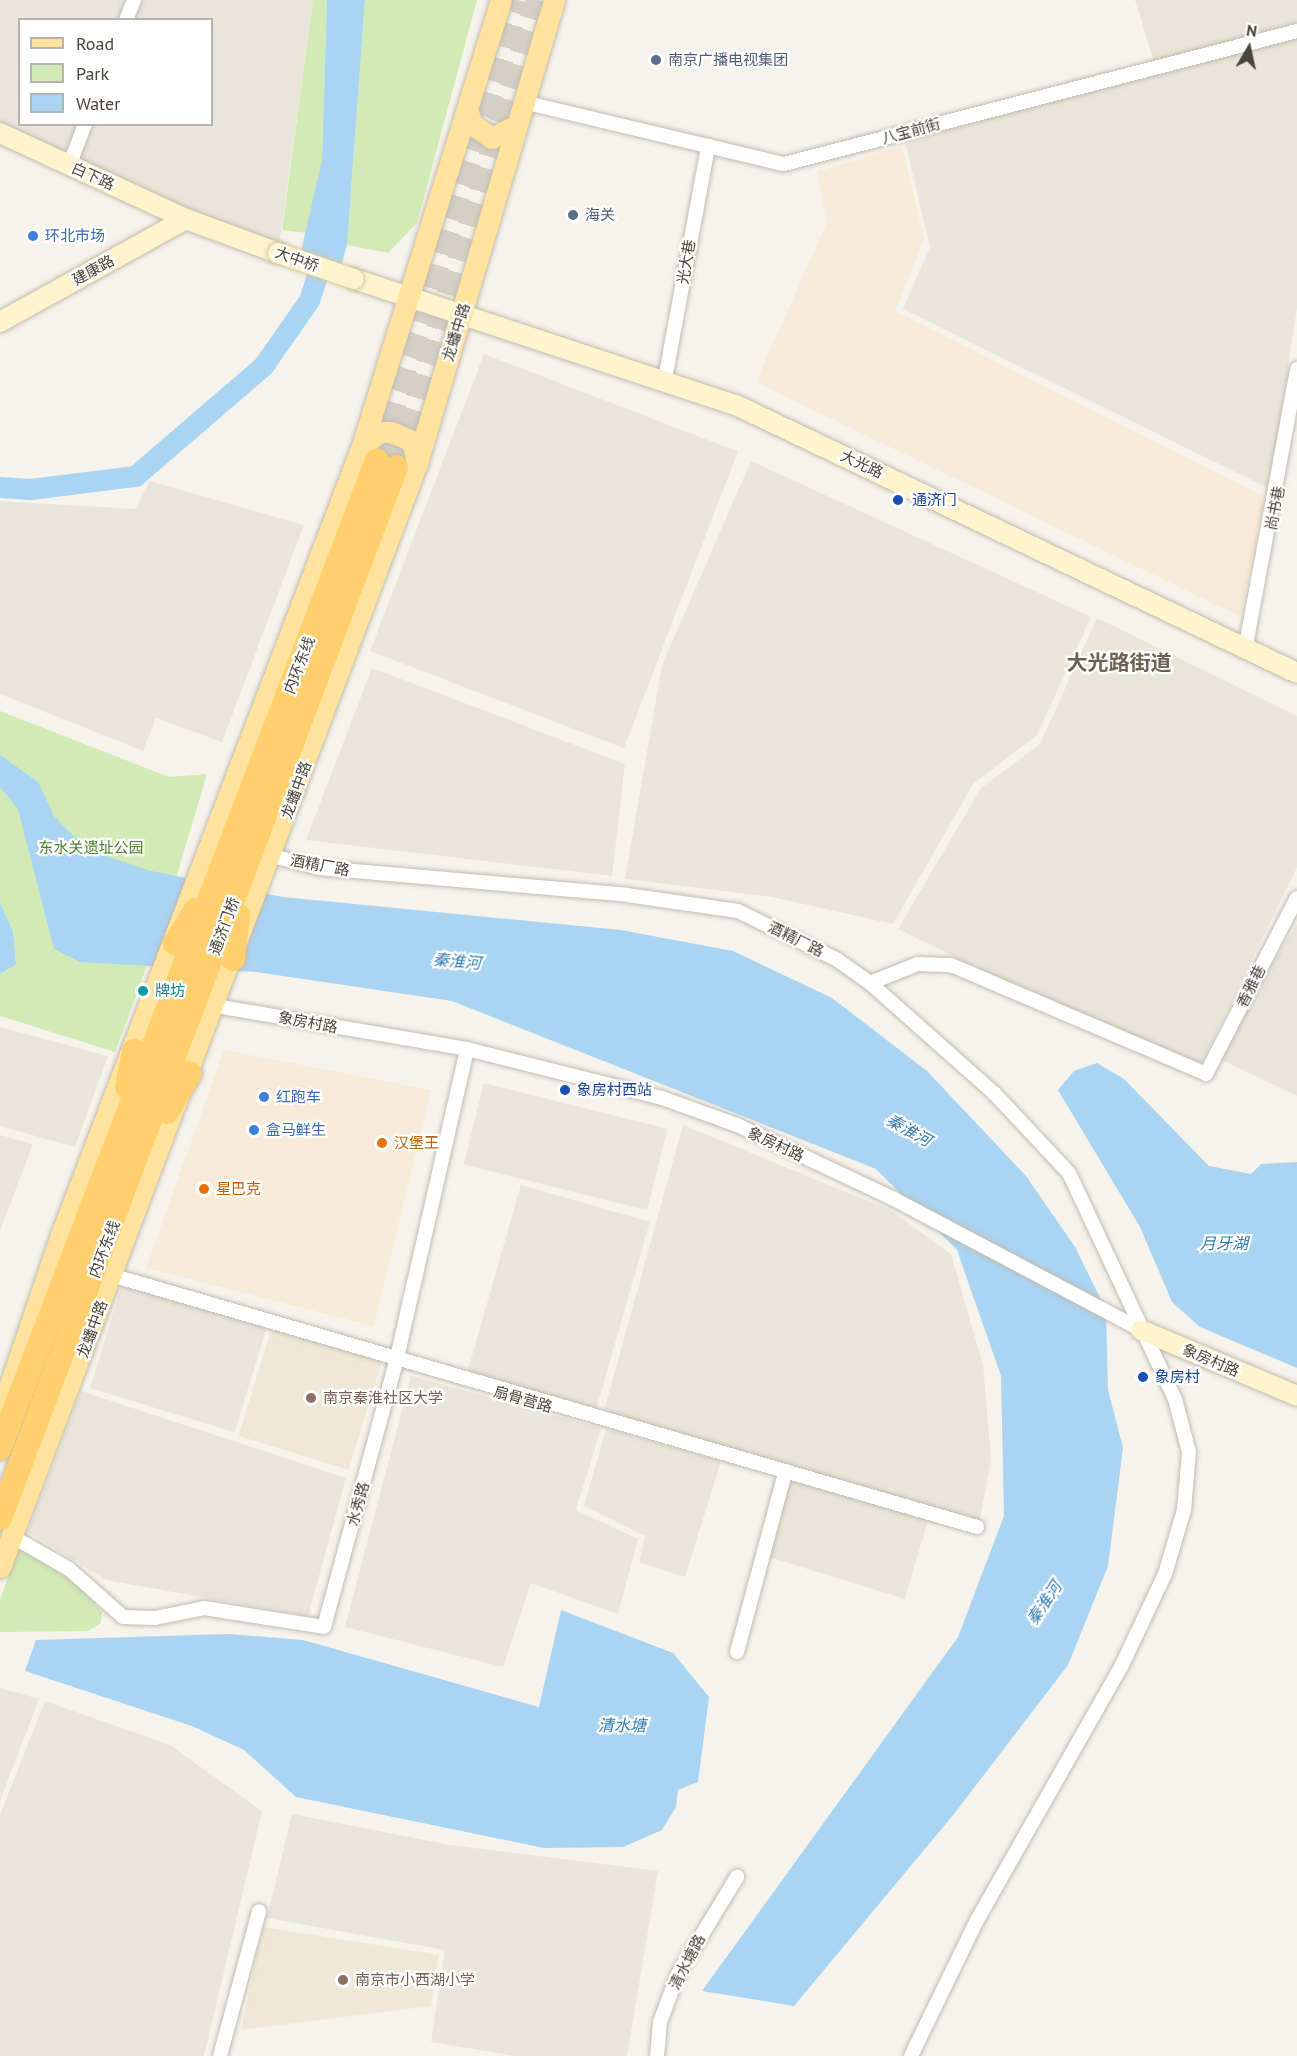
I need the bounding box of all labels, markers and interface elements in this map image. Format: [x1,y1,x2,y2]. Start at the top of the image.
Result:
legend [18,18,213,126]
north arrow [1219,18,1279,78]
text: N [1245,20,1259,41]
text: Road [76,32,114,55]
place label: 南京广播电视集团 [668,51,788,69]
marker: 南京广播电视集团 [649,53,663,67]
text: Park [76,62,109,85]
text: Water [76,92,120,115]
street label: 八宝前街 [880,115,942,147]
street label: 白下路 [69,159,117,193]
place label: 海关 [585,206,615,224]
marker: 海关 [566,208,580,222]
place label: 环北市场 [45,227,105,245]
marker: 环北市场 [26,229,40,243]
street label: 光大巷 [673,238,699,286]
street label: 大中桥 [273,243,321,275]
street label: 建康路 [69,251,117,289]
street label: 龙蟠中路 [439,301,473,363]
street label: 大光路 [838,446,886,482]
street label: 尚书巷 [1262,484,1288,532]
marker: 通济门 [889,491,907,509]
place label: 通济门 [912,491,957,509]
street label: 内环东线 [280,634,318,696]
district label: 大光路街道 [1067,650,1171,676]
street label: 龙蟠中路 [277,759,315,821]
park label: 东水关遗址公园 [39,839,143,857]
street label: 酒精厂路 [289,851,351,879]
street label: 通济门桥 [205,895,243,957]
street label: 酒精厂路 [765,918,827,960]
water label: 秦淮河 [432,949,482,973]
street label: 香雅巷 [1233,962,1269,1010]
place label: 牌坊 [155,982,185,1000]
marker: 牌坊 [136,984,150,998]
street label: 象房村路 [277,1008,339,1036]
place label: 象房村西站 [577,1081,652,1099]
marker: 象房村西站 [558,1083,572,1097]
place label: 红跑车 [276,1088,321,1106]
marker: 红跑车 [257,1090,271,1104]
water label: 秦淮河 [883,1110,935,1150]
place label: 盒马鲜生 [266,1121,326,1139]
marker: 盒马鲜生 [247,1123,261,1137]
street label: 象房村路 [745,1123,807,1165]
place label: 汉堡王 [394,1134,439,1152]
marker: 汉堡王 [375,1136,389,1150]
place label: 星巴克 [216,1180,261,1198]
marker: 星巴克 [197,1182,211,1196]
street label: 内环东线 [85,1218,123,1280]
water label: 月牙湖 [1200,1233,1248,1253]
street label: 龙蟠中路 [73,1298,111,1360]
street label: 象房村路 [1180,1340,1242,1380]
place label: 象房村 [1155,1368,1200,1386]
marker: 象房村 [1136,1370,1150,1384]
street label: 扇骨营路 [492,1382,554,1416]
place label: 南京秦淮社区大学 [323,1389,443,1407]
marker: 南京秦淮社区大学 [304,1391,318,1405]
street label: 水秀路 [343,1480,373,1528]
water label: 秦淮河 [1023,1578,1065,1628]
water label: 清水塘 [598,1715,646,1735]
street label: 清水塘路 [665,1931,709,1993]
place label: 南京市小西湖小学 [355,1971,475,1989]
marker: 南京市小西湖小学 [336,1973,350,1987]

